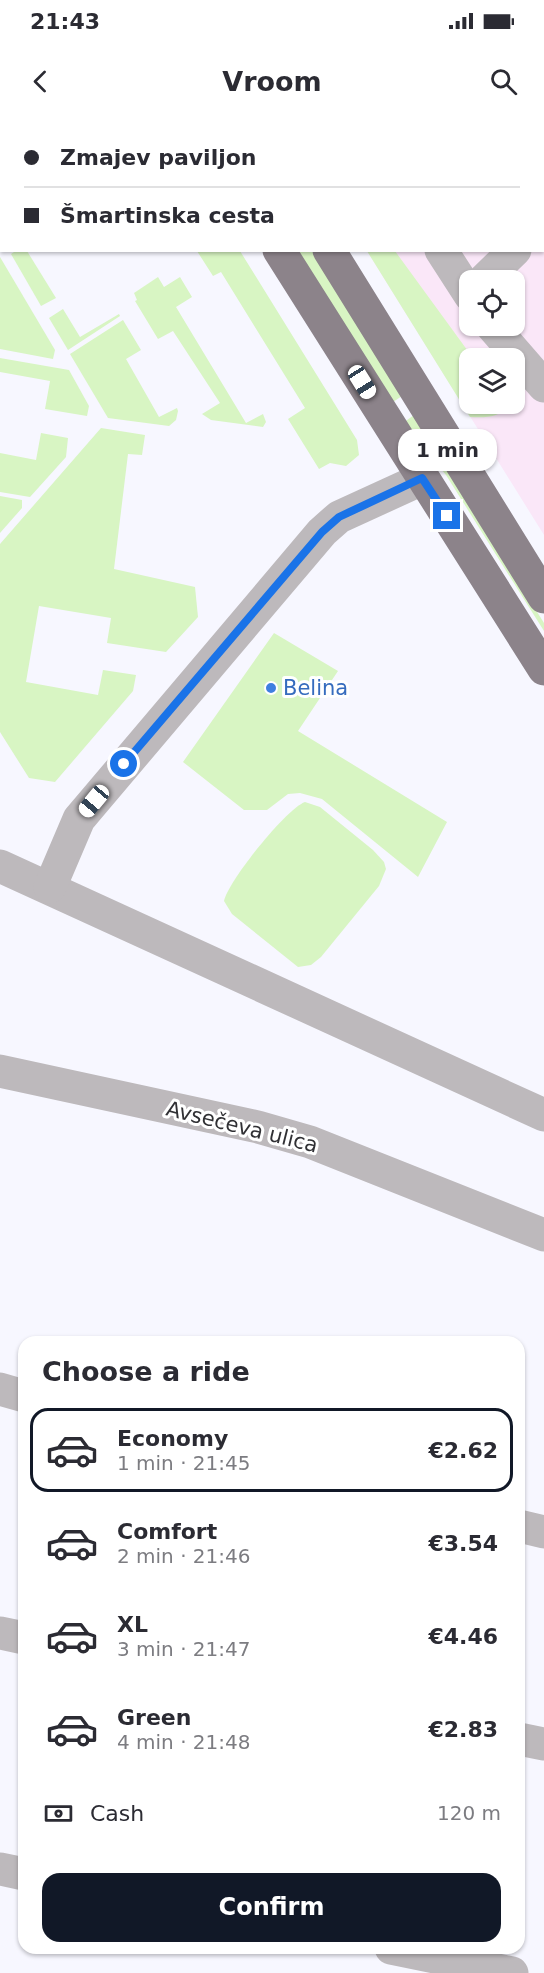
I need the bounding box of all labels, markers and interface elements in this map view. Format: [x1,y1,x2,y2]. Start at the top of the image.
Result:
text: 21:43 [30,9,100,34]
icon: back [24,65,57,98]
icon: search [487,65,520,98]
text: Vroom [222,66,322,97]
text: Zmajev paviljon [60,145,257,170]
text: Šmartinska cesta [60,203,275,228]
map controls [459,270,525,414]
button: locate [459,270,525,336]
button: layers [459,348,525,414]
car [345,362,379,402]
callout: 1 min [398,429,496,471]
text: 1 min [416,438,479,462]
route end [433,502,460,529]
place label: Belina [283,676,348,700]
marker: Belina [264,681,278,695]
route start [110,750,137,777]
car [76,781,112,821]
street label: Avsečeva ulica [164,1097,320,1157]
text: Choose a ride [42,1356,250,1387]
icon: car [45,1423,99,1477]
text: Economy [117,1426,228,1451]
text: €2.62 [428,1438,498,1463]
text: 1 min · 21:45 [117,1451,251,1475]
icon: car [45,1516,99,1570]
text: Comfort [117,1519,217,1544]
text: €3.54 [428,1531,498,1556]
text: 2 min · 21:46 [117,1544,251,1568]
icon: car [45,1609,99,1663]
text: XL [117,1612,148,1637]
text: €4.46 [428,1624,498,1649]
text: 3 min · 21:47 [117,1637,251,1661]
icon: car [45,1702,99,1756]
text: Green [117,1705,191,1730]
text: €2.83 [428,1717,498,1742]
text: 4 min · 21:48 [117,1730,251,1754]
icon: cash [42,1797,75,1830]
text: Cash [90,1801,144,1826]
text: 120 m [437,1801,501,1825]
button: Confirm [42,1873,501,1942]

